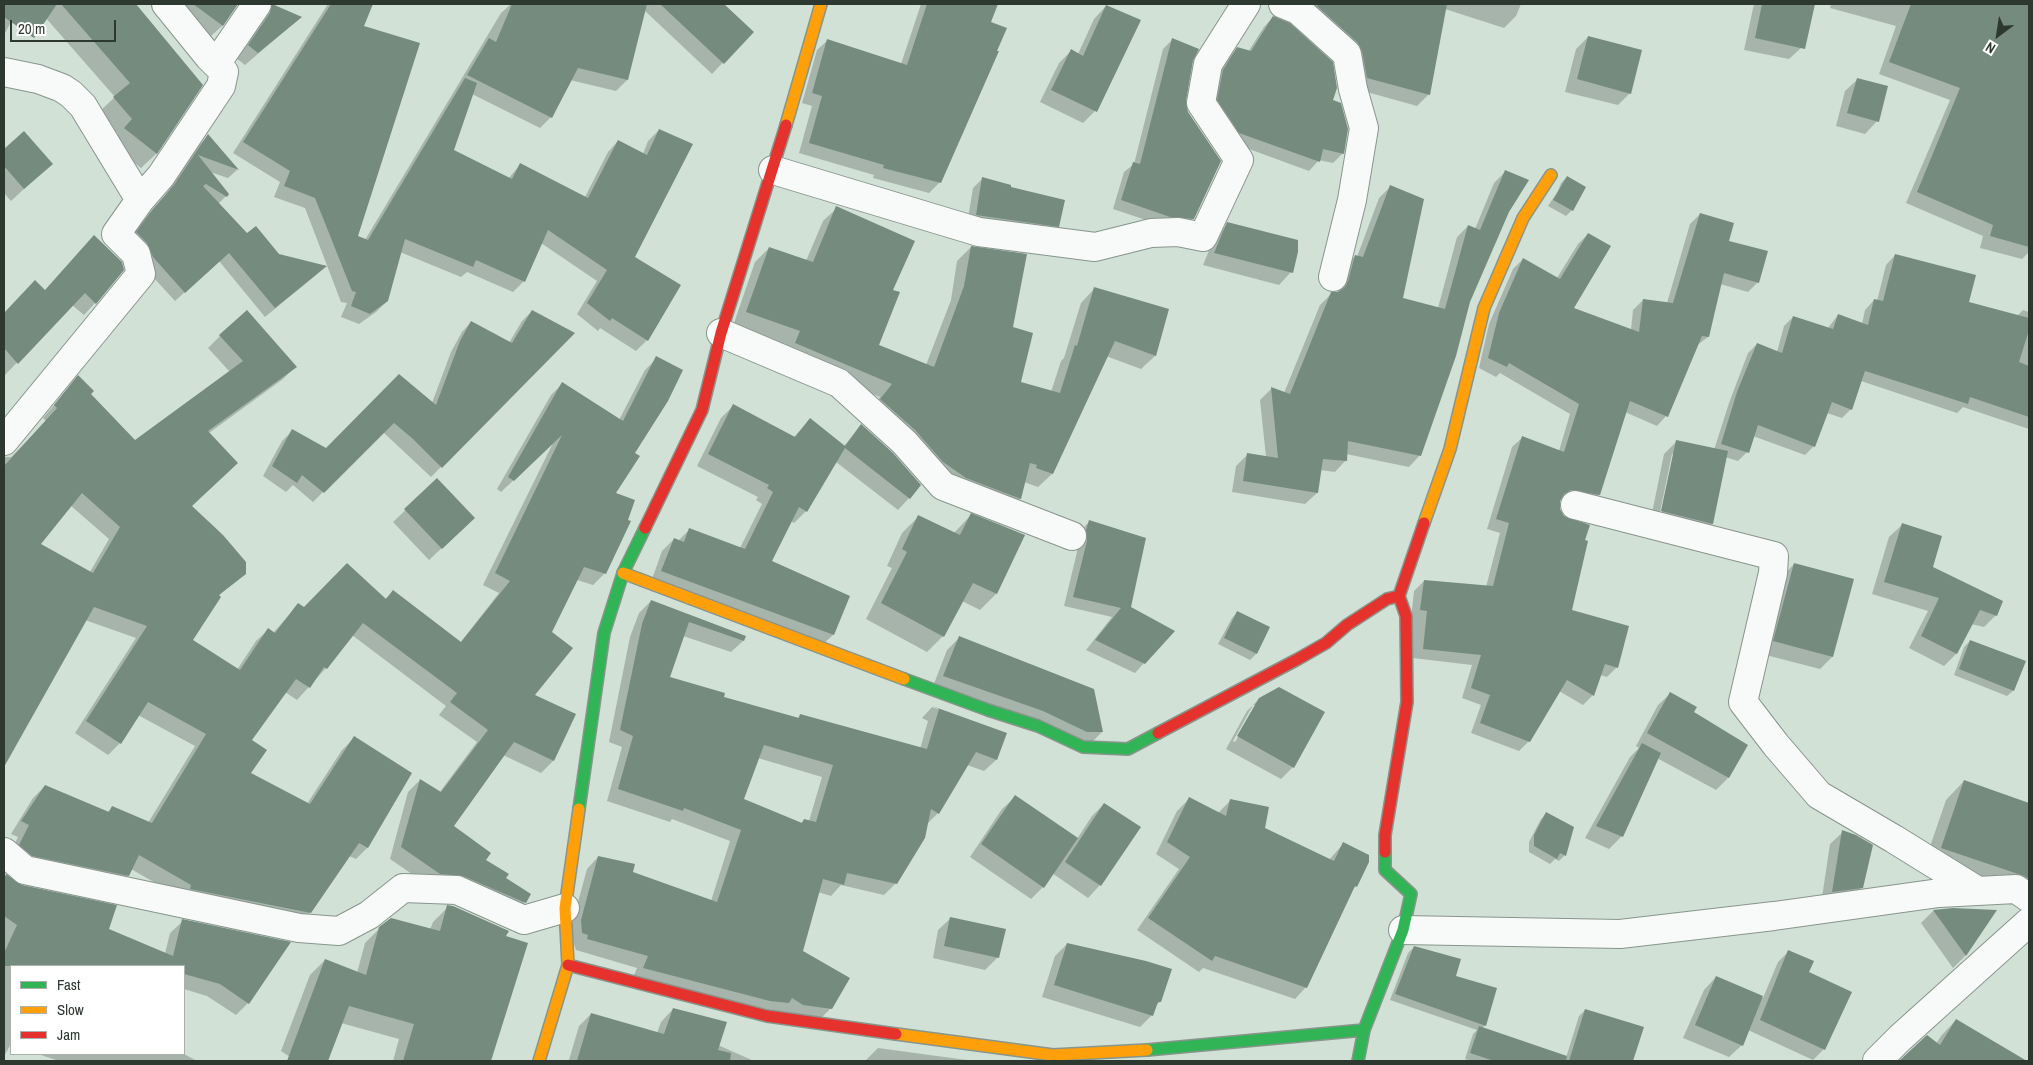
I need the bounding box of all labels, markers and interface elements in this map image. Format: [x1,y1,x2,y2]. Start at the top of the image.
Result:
scale bar [12,10,119,42]
north arrow [1973,10,2023,60]
text: 20 m [18,18,45,39]
text: N [1982,38,1998,58]
legend [10,965,185,1055]
text: Fast [57,974,80,995]
text: Slow [57,999,84,1020]
text: Jam [57,1024,80,1045]

